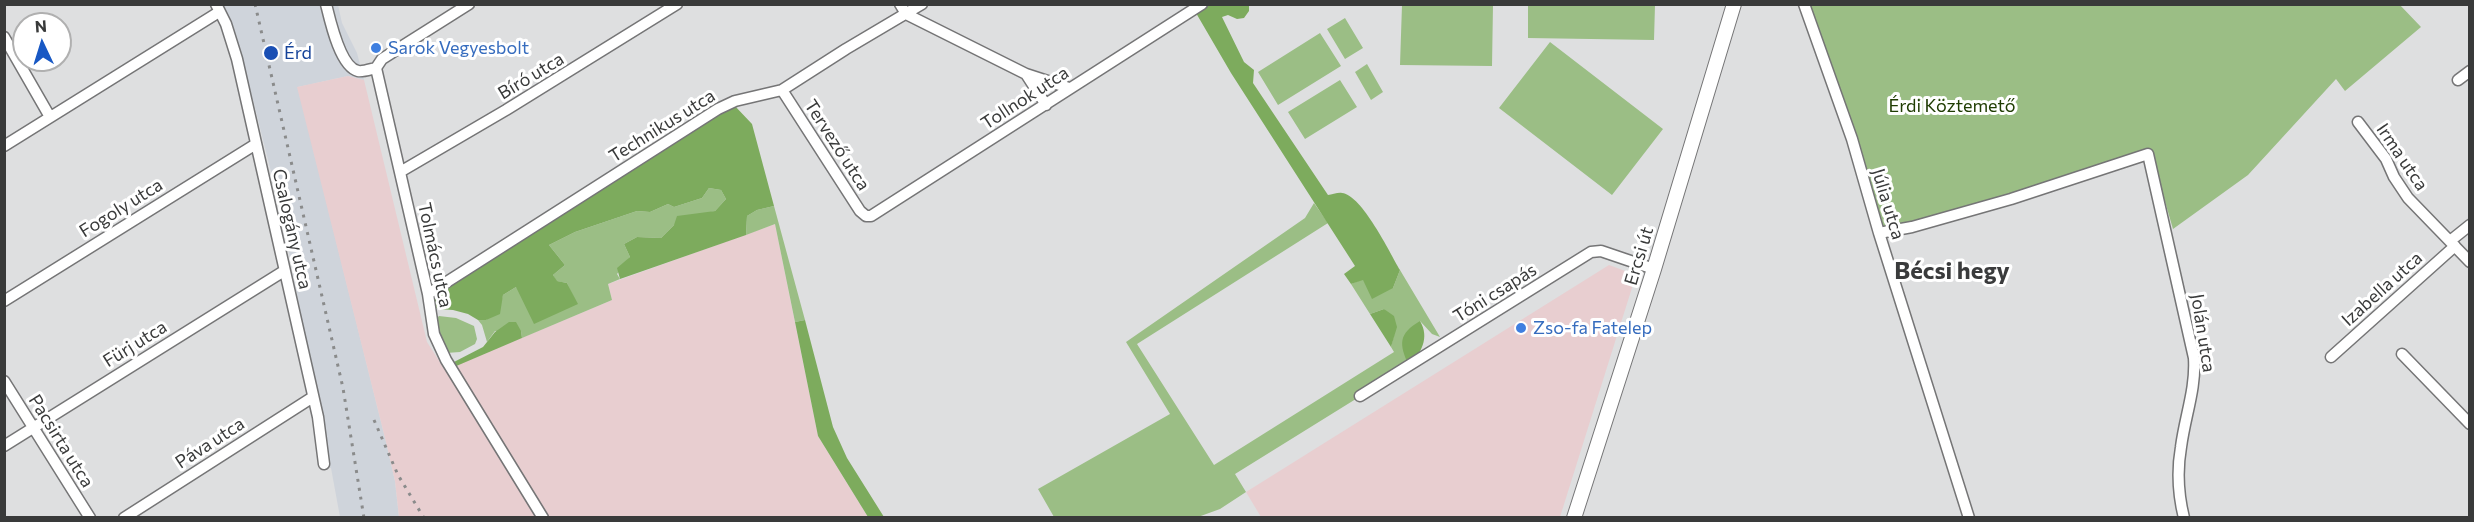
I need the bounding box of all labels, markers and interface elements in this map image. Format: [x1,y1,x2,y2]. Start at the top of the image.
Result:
north arrow [12,12,72,72]
text: N [34,16,47,35]
place label: Sarok Vegyesbolt [388,37,529,59]
marker: Sarok Vegyesbolt [369,41,383,55]
place label: Érd [284,42,312,64]
marker: Érd [262,44,280,62]
street label: Bíró utca [494,48,568,104]
street label: Tollnok utca [977,62,1073,134]
street label: Technikus utca [605,85,719,167]
park label: Érdi Köztemető [1889,95,2015,117]
street label: Tervező utca [800,96,874,194]
street label: Irma utca [2372,119,2432,195]
street label: Júlia utca [1867,166,1909,242]
street label: Csalogány utca [268,167,316,291]
street label: Fogoly utca [75,174,167,242]
street label: Tolmács utca [413,201,457,309]
street label: Ercsi út [1620,224,1658,288]
street label: Izabella utca [2337,247,2427,331]
district label: Bécsi hegy [1894,257,2010,285]
street label: Tóni csapás [1449,259,1541,327]
street label: Jolán utca [2186,292,2220,374]
street label: Fürj utca [99,316,171,372]
place label: Zso-fa Fatelep [1533,317,1652,339]
marker: Zso-fa Fatelep [1514,321,1528,335]
street label: Pacsirta utca [24,391,98,491]
street label: Páva utca [171,413,249,473]

